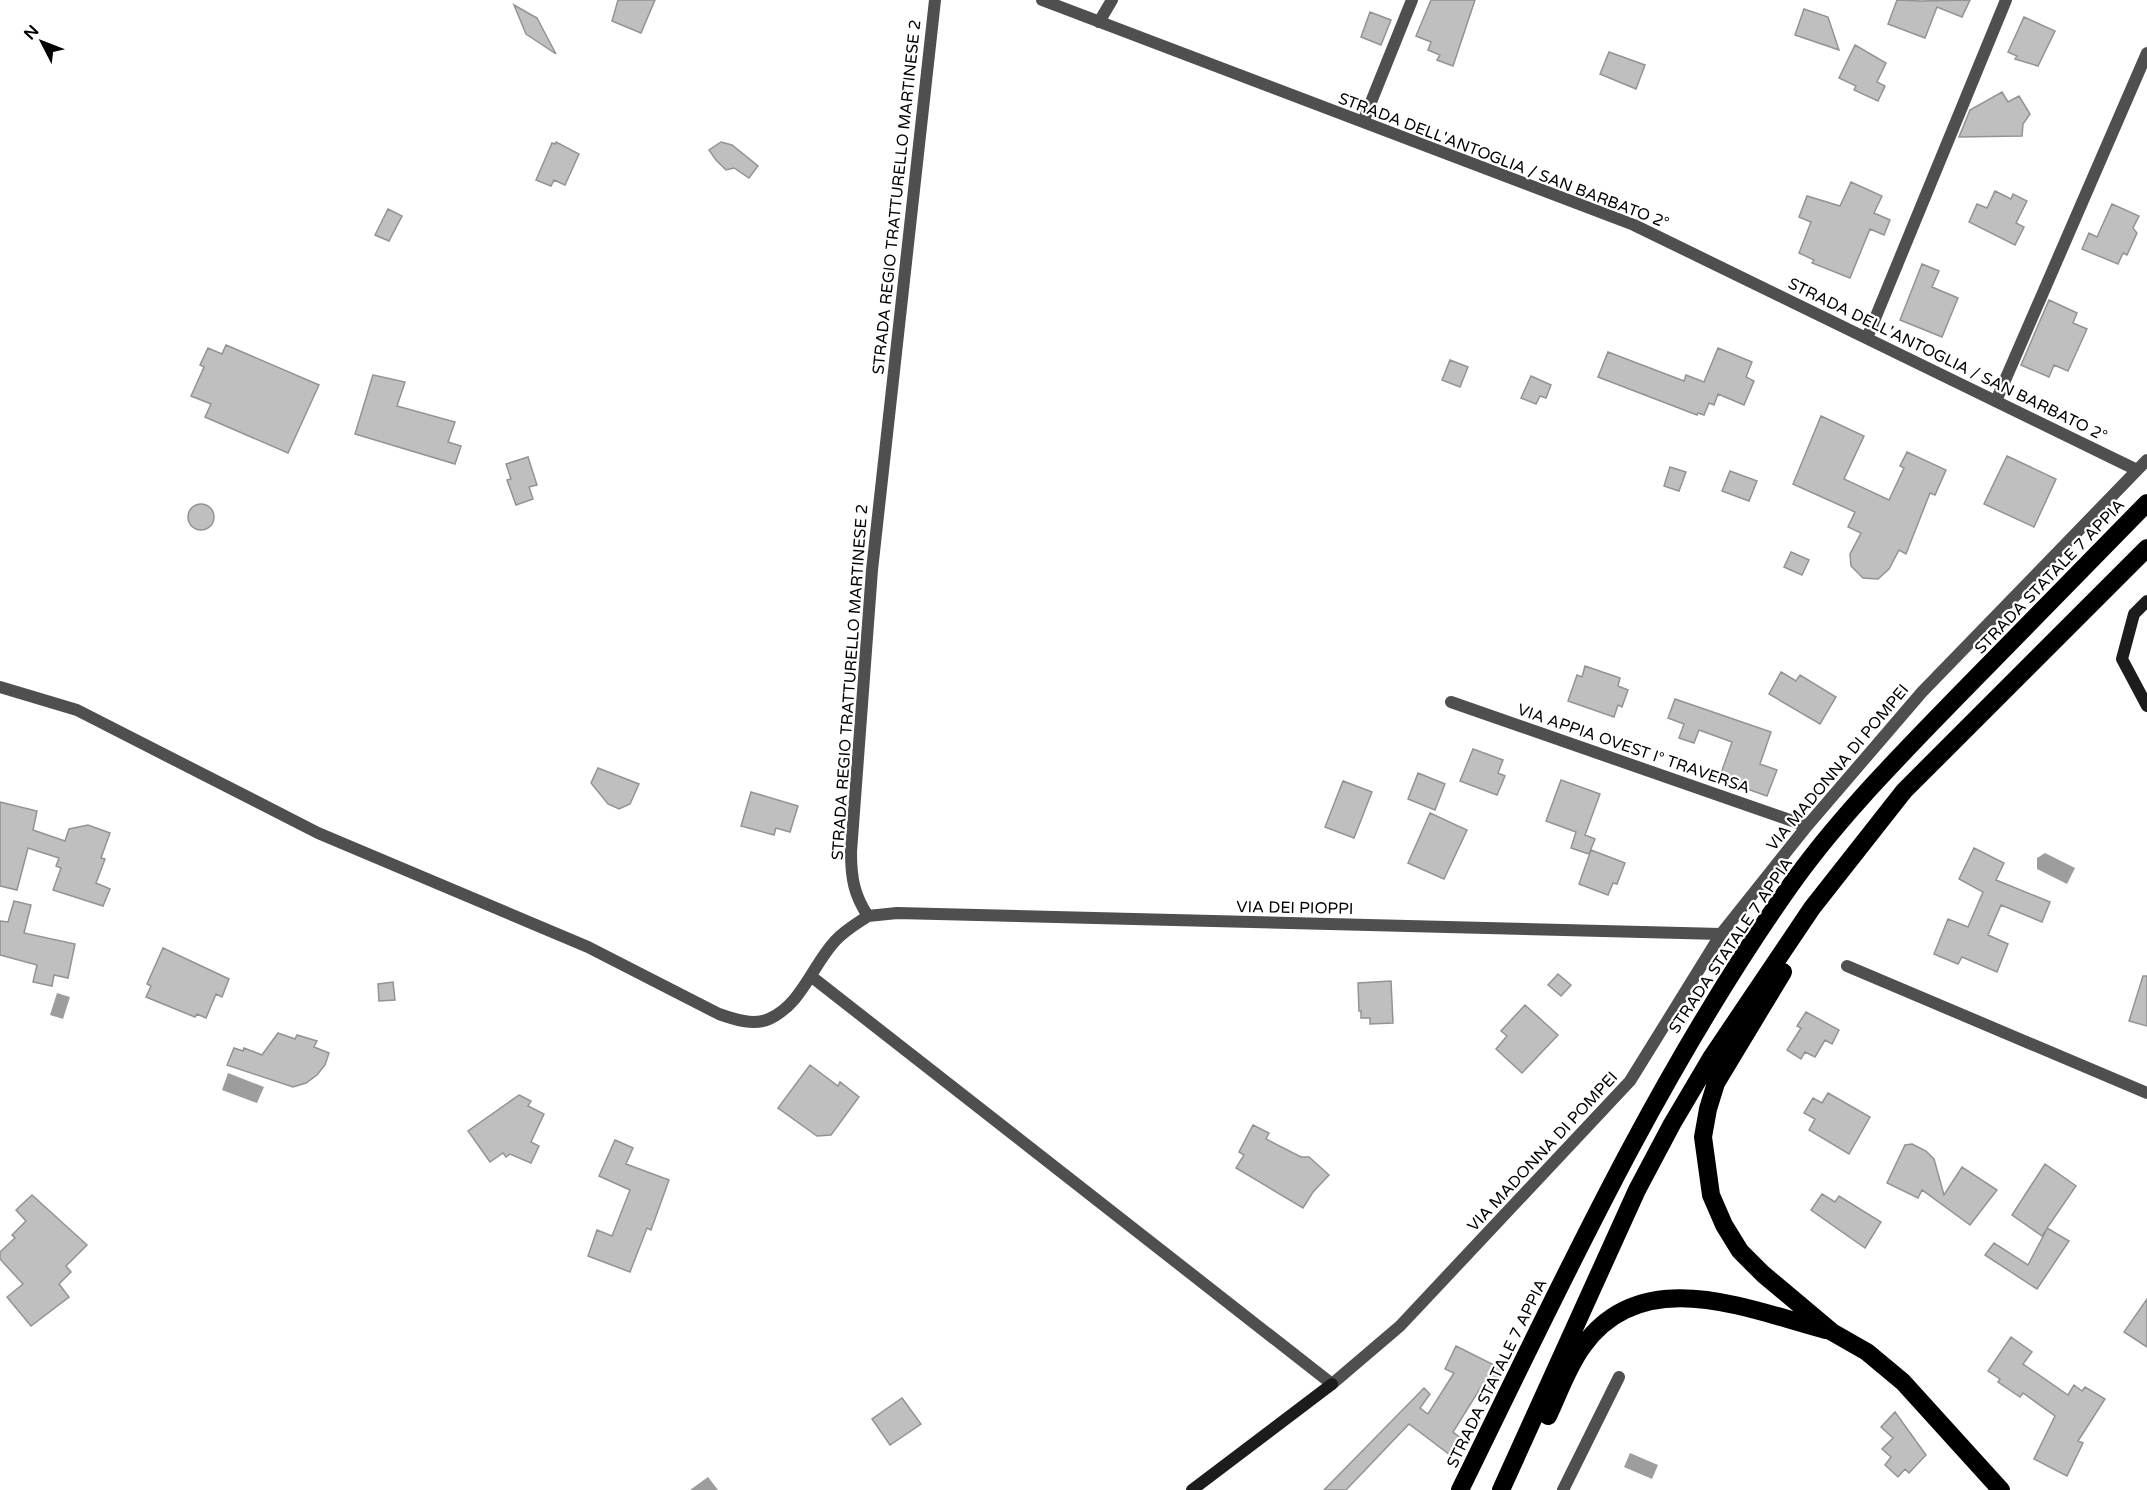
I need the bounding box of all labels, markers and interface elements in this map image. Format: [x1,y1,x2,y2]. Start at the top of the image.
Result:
north arrow [12,12,72,72]
street label: STRADA REGIO TRATTURELLO MARTINESE 2 [868,19,926,376]
text: N [20,21,43,44]
street label: STRADA DELL'ANTOGLIA / SAN BARBATO 2° [1335,88,1672,233]
street label: STRADA DELL'ANTOGLIA / SAN BARBATO 2° [1785,274,2110,446]
street label: STRADA STATALE 7 APPIA [1970,495,2129,658]
street label: STRADA REGIO TRATTURELLO MARTINESE 2 [828,503,872,861]
street label: VIA MADONNA DI POMPEI [1762,680,1913,855]
street label: VIA APPIA OVEST I° TRAVERSA [1515,700,1753,798]
street label: STRADA STATALE 7 APPIA [1664,854,1797,1037]
street label: VIA DEI PIOPPI [1236,897,1354,919]
street label: VIA MADONNA DI POMPEI [1463,1068,1622,1236]
street label: STRADA STATALE 7 APPIA [1442,1276,1551,1471]

